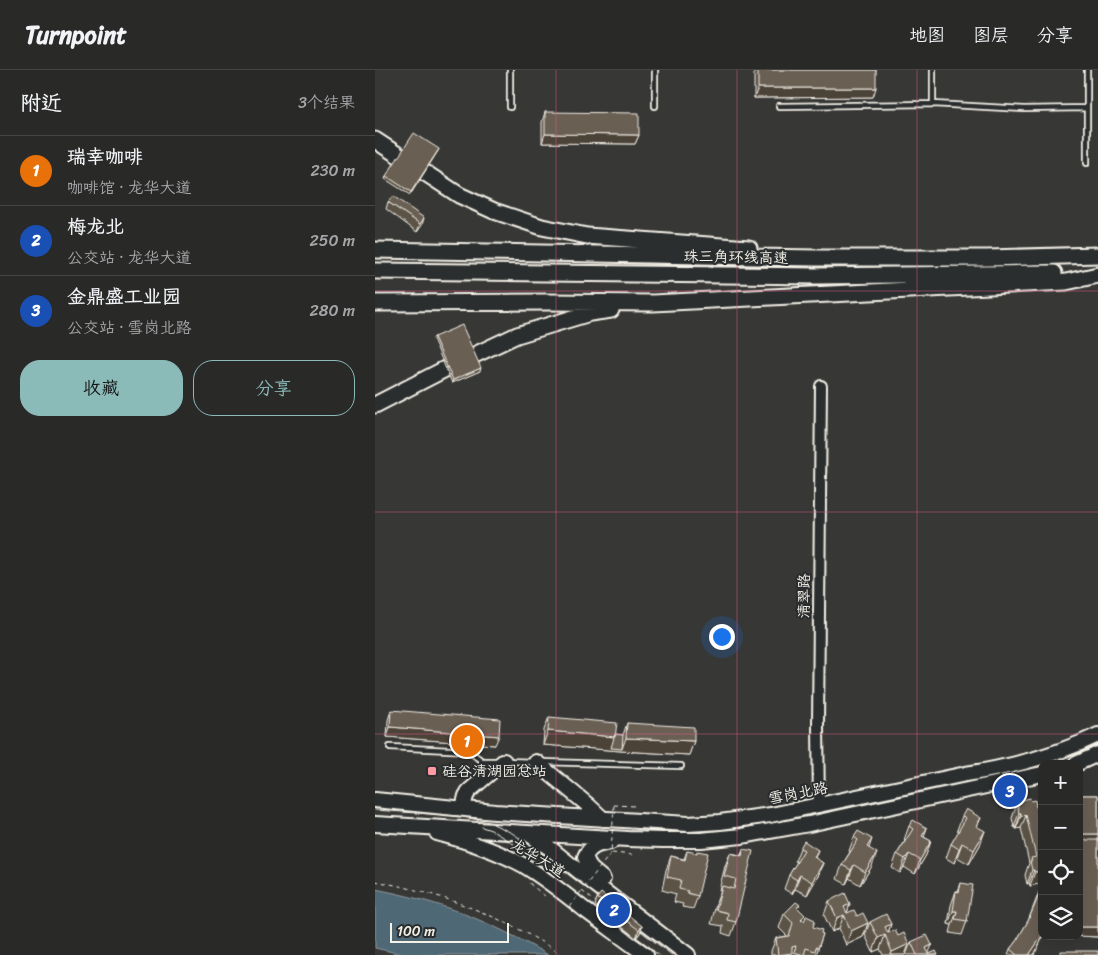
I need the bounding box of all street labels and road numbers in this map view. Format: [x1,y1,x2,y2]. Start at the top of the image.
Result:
street label: 珠三角环线高速 [683,243,789,271]
street label: 清翠路 [791,573,817,619]
street label: 雪岗北路 [766,775,830,811]
street label: 龙华大道 [506,831,570,885]

